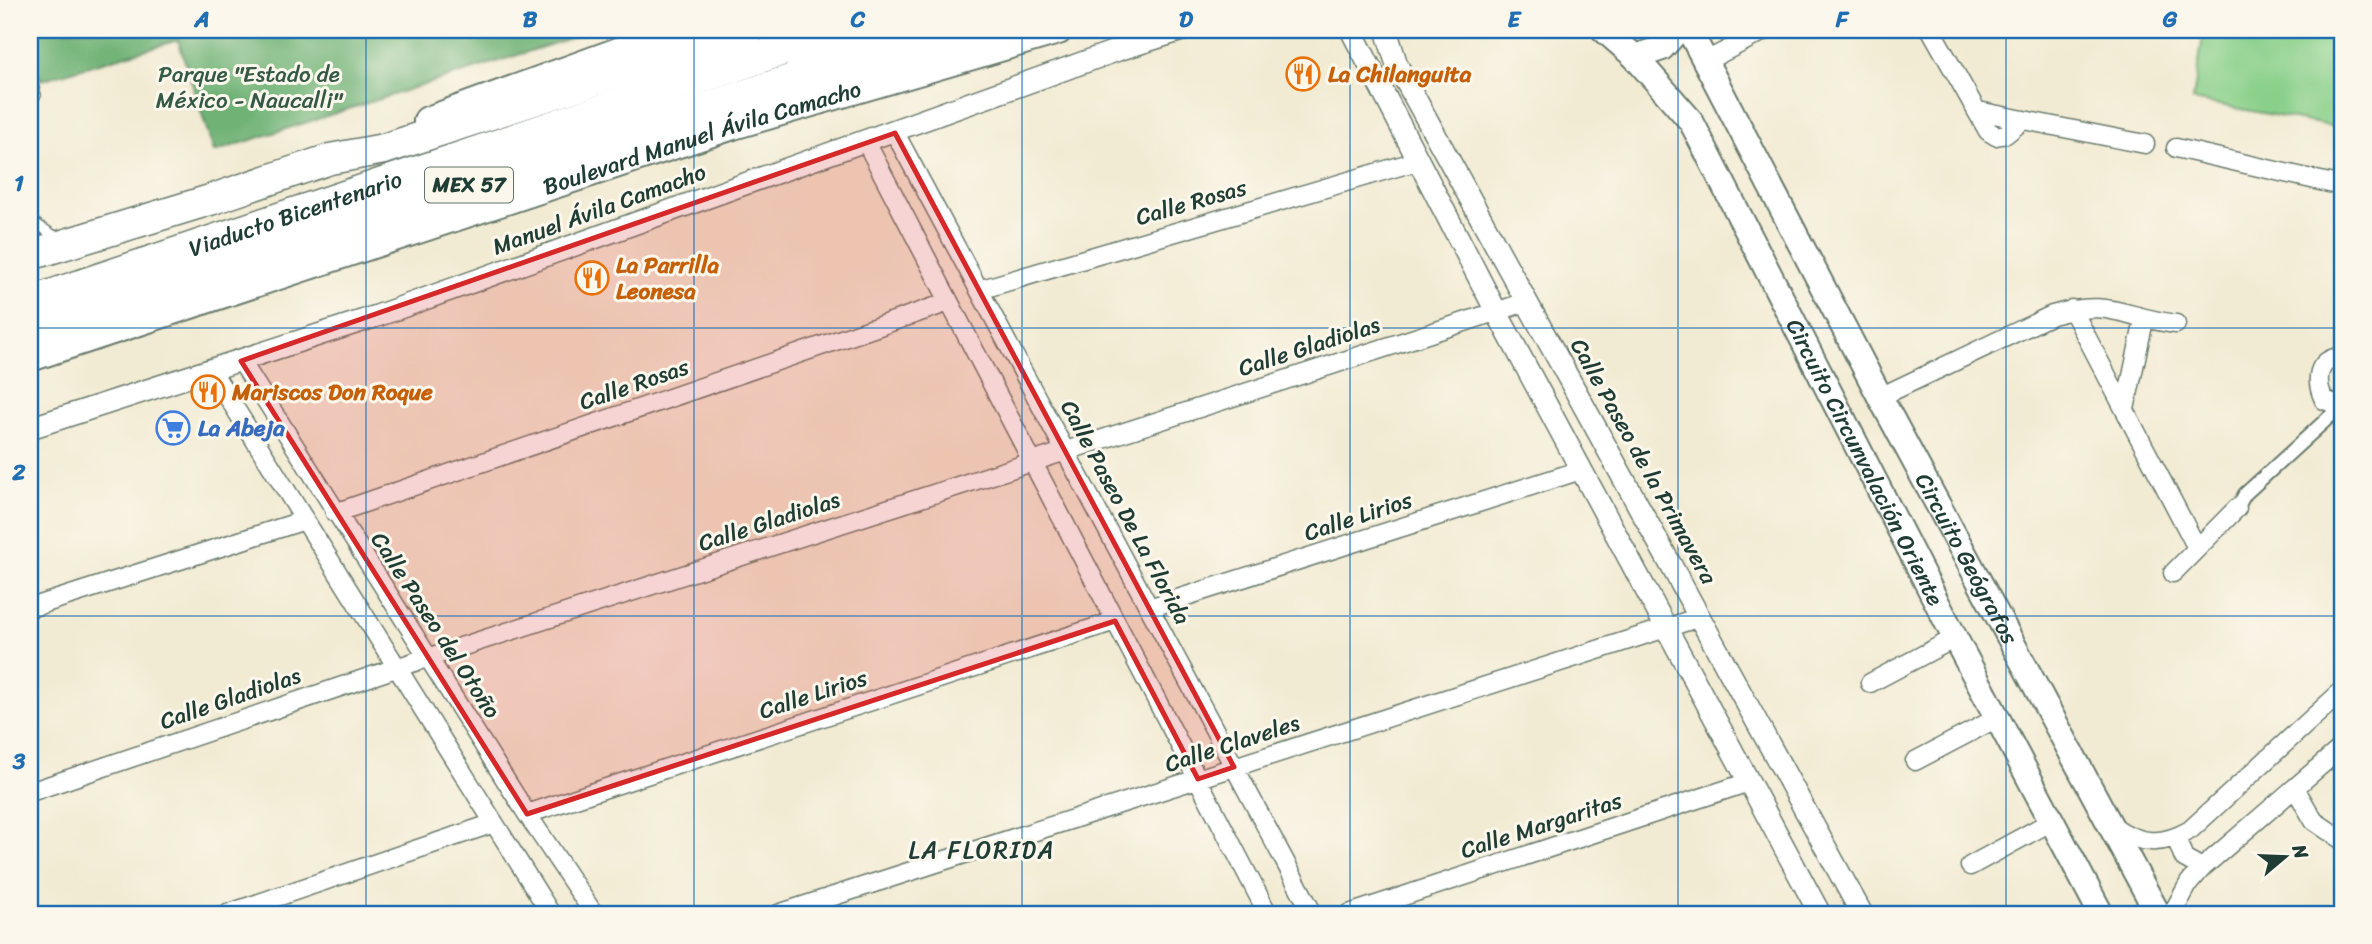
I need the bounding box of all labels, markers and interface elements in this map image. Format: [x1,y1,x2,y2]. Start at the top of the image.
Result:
text: A [193,0,210,40]
text: B [523,0,538,40]
text: C [850,0,866,40]
text: D [1179,0,1194,40]
text: E [1508,0,1523,40]
text: F [1835,0,1850,40]
text: G [2162,0,2178,40]
park label: Parque "Estado de México - Naucalli" [156,54,344,121]
place label: La Chilanguita [1328,54,1472,95]
restaurant icon: La Chilanguita [1284,55,1322,93]
street label: Boulevard Manuel Ávila Camacho [538,69,866,207]
street label: Manuel Ávila Camacho [486,152,712,267]
street label: Viaducto Bicentenario [183,159,408,269]
text: 1 [14,163,24,204]
street label: Calle Rosas [1131,167,1252,238]
road number: MEX 57 [425,168,513,202]
place label: La Parrilla Leonesa [616,245,720,312]
restaurant icon: La Parrilla Leonesa [573,259,611,297]
street label: Calle Gladiolas [1233,304,1386,389]
street label: Circuito Circunvalación Oriente [1774,311,1955,613]
street label: Calle Paseo de la Primavera [1559,330,1729,592]
street label: Calle Rosas [574,346,695,422]
place label: Mariscos Don Roque [231,372,433,413]
restaurant icon: Mariscos Don Roque [189,373,227,411]
street label: Calle Paseo De La Florida [1049,392,1202,632]
place label: La Abeja [198,408,285,449]
supermarket icon: La Abeja [154,409,192,447]
text: 2 [11,452,26,493]
street label: Circuito Geógrafos [1903,465,2030,652]
street label: Calle Gladiolas [693,479,846,564]
street label: Calle Lirios [1299,480,1418,553]
street label: Calle Paseo del Otoño [359,523,512,727]
street label: Calle Gladiolas [154,655,307,742]
street label: Calle Lirios [754,658,873,731]
street label: Calle Claveles [1159,702,1305,785]
text: 3 [12,741,26,782]
street label: Calle Margaritas [1455,780,1628,871]
north arrow [2250,822,2320,892]
district label: LA FLORIDA [909,829,1055,871]
text: N [2283,839,2319,864]

